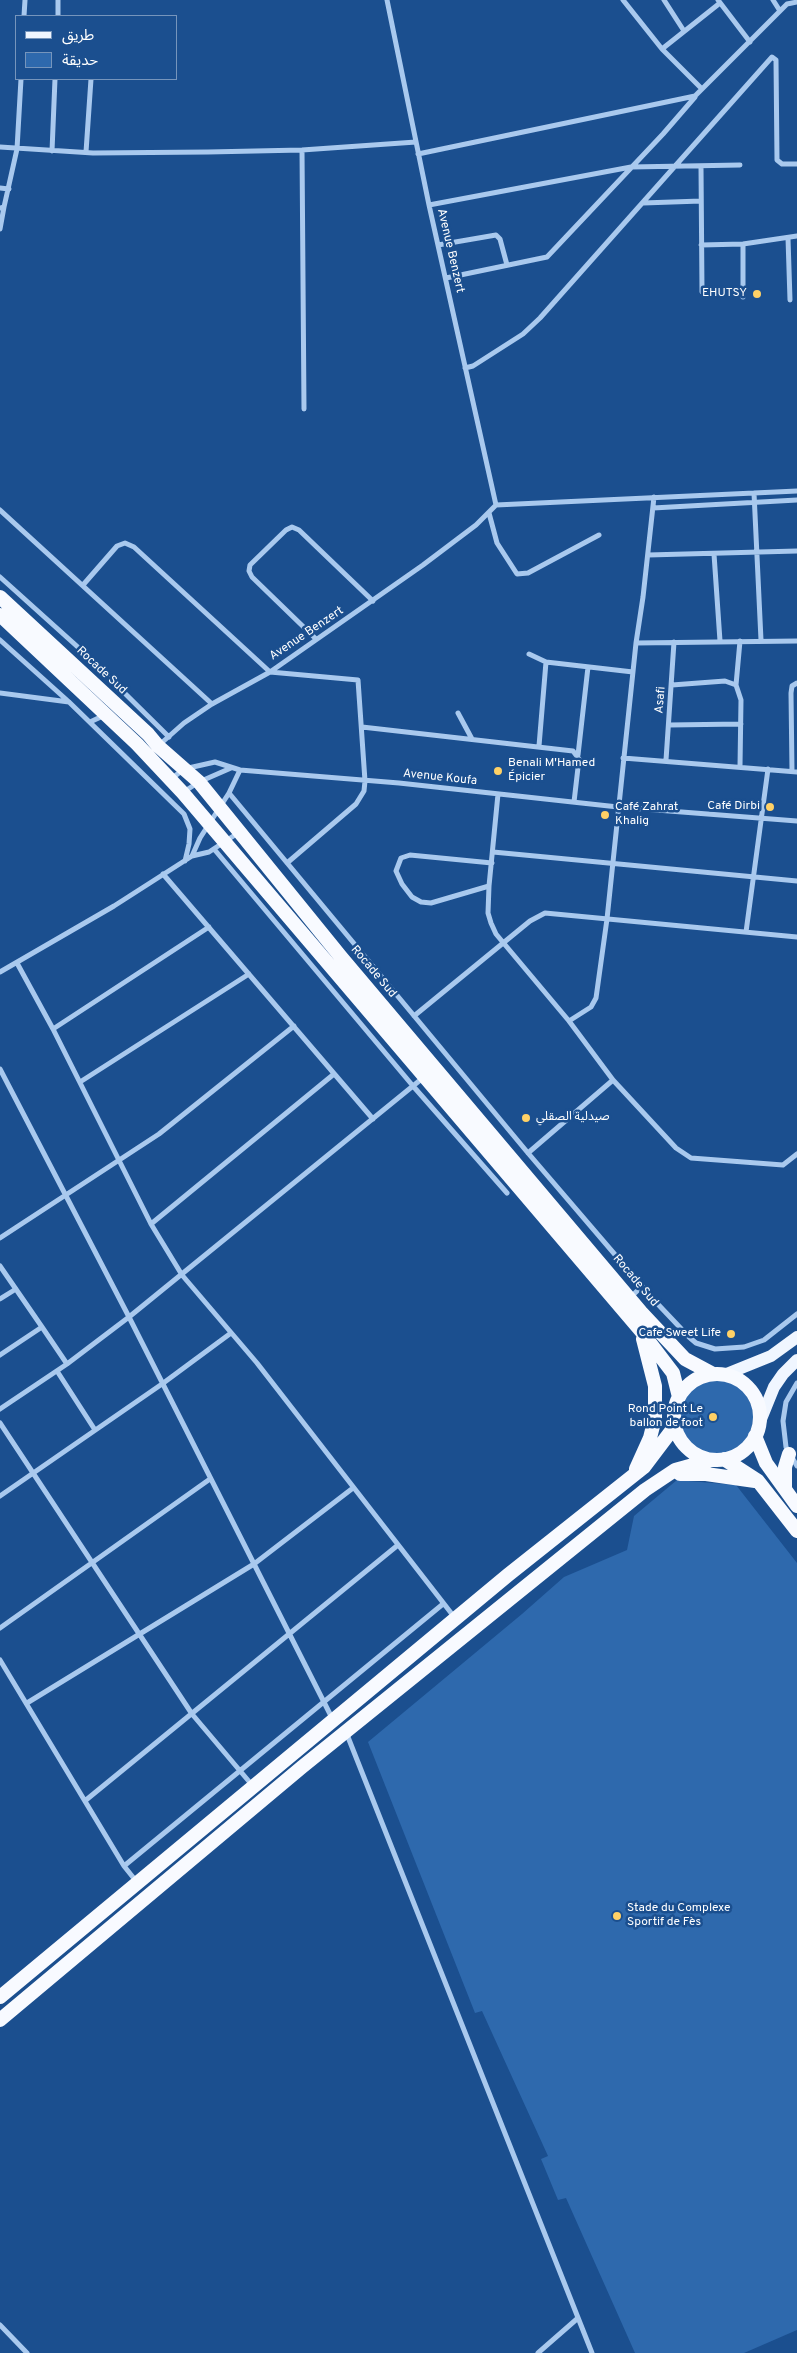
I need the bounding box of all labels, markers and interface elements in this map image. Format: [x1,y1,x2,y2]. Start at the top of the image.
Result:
legend [15,15,178,80]
text: طريق [62,27,94,46]
text: حديقة [62,52,98,71]
street label: Avenue Benzert [433,207,467,295]
place label: EHUTSY [702,287,747,301]
marker: EHUTSY [751,288,763,300]
street label: Avenue Benzert [267,604,347,664]
street label: Rocade Sud [73,644,129,698]
street label: Asafi [653,686,669,714]
place label: Benali M'Hamed Épicier [508,757,595,785]
marker: Benali M'Hamed Épicier [492,765,504,777]
street label: Avenue Koufa [402,767,478,789]
place label: Café Dirbi [707,800,760,814]
place label: Café Zahrat Khalig [615,801,678,829]
marker: Café Dirbi [764,801,776,813]
marker: Café Zahrat Khalig [599,809,611,821]
street label: Rocade Sud [347,943,399,1001]
place label: صيدلية الصقلي [536,1111,610,1125]
marker: صيدلية الصقلي [520,1112,532,1124]
street label: Rocade Sud [609,1252,661,1310]
place label: Cafe Sweet Life [638,1327,721,1341]
marker: Cafe Sweet Life [725,1328,737,1340]
place label: Rond Point Le ballon de foot [628,1403,703,1431]
marker: Rond Point Le ballon de foot [707,1411,719,1423]
place label: Stade du Complexe Sportif de Fès [627,1902,730,1930]
marker: Stade du Complexe Sportif de Fès [611,1910,623,1922]

